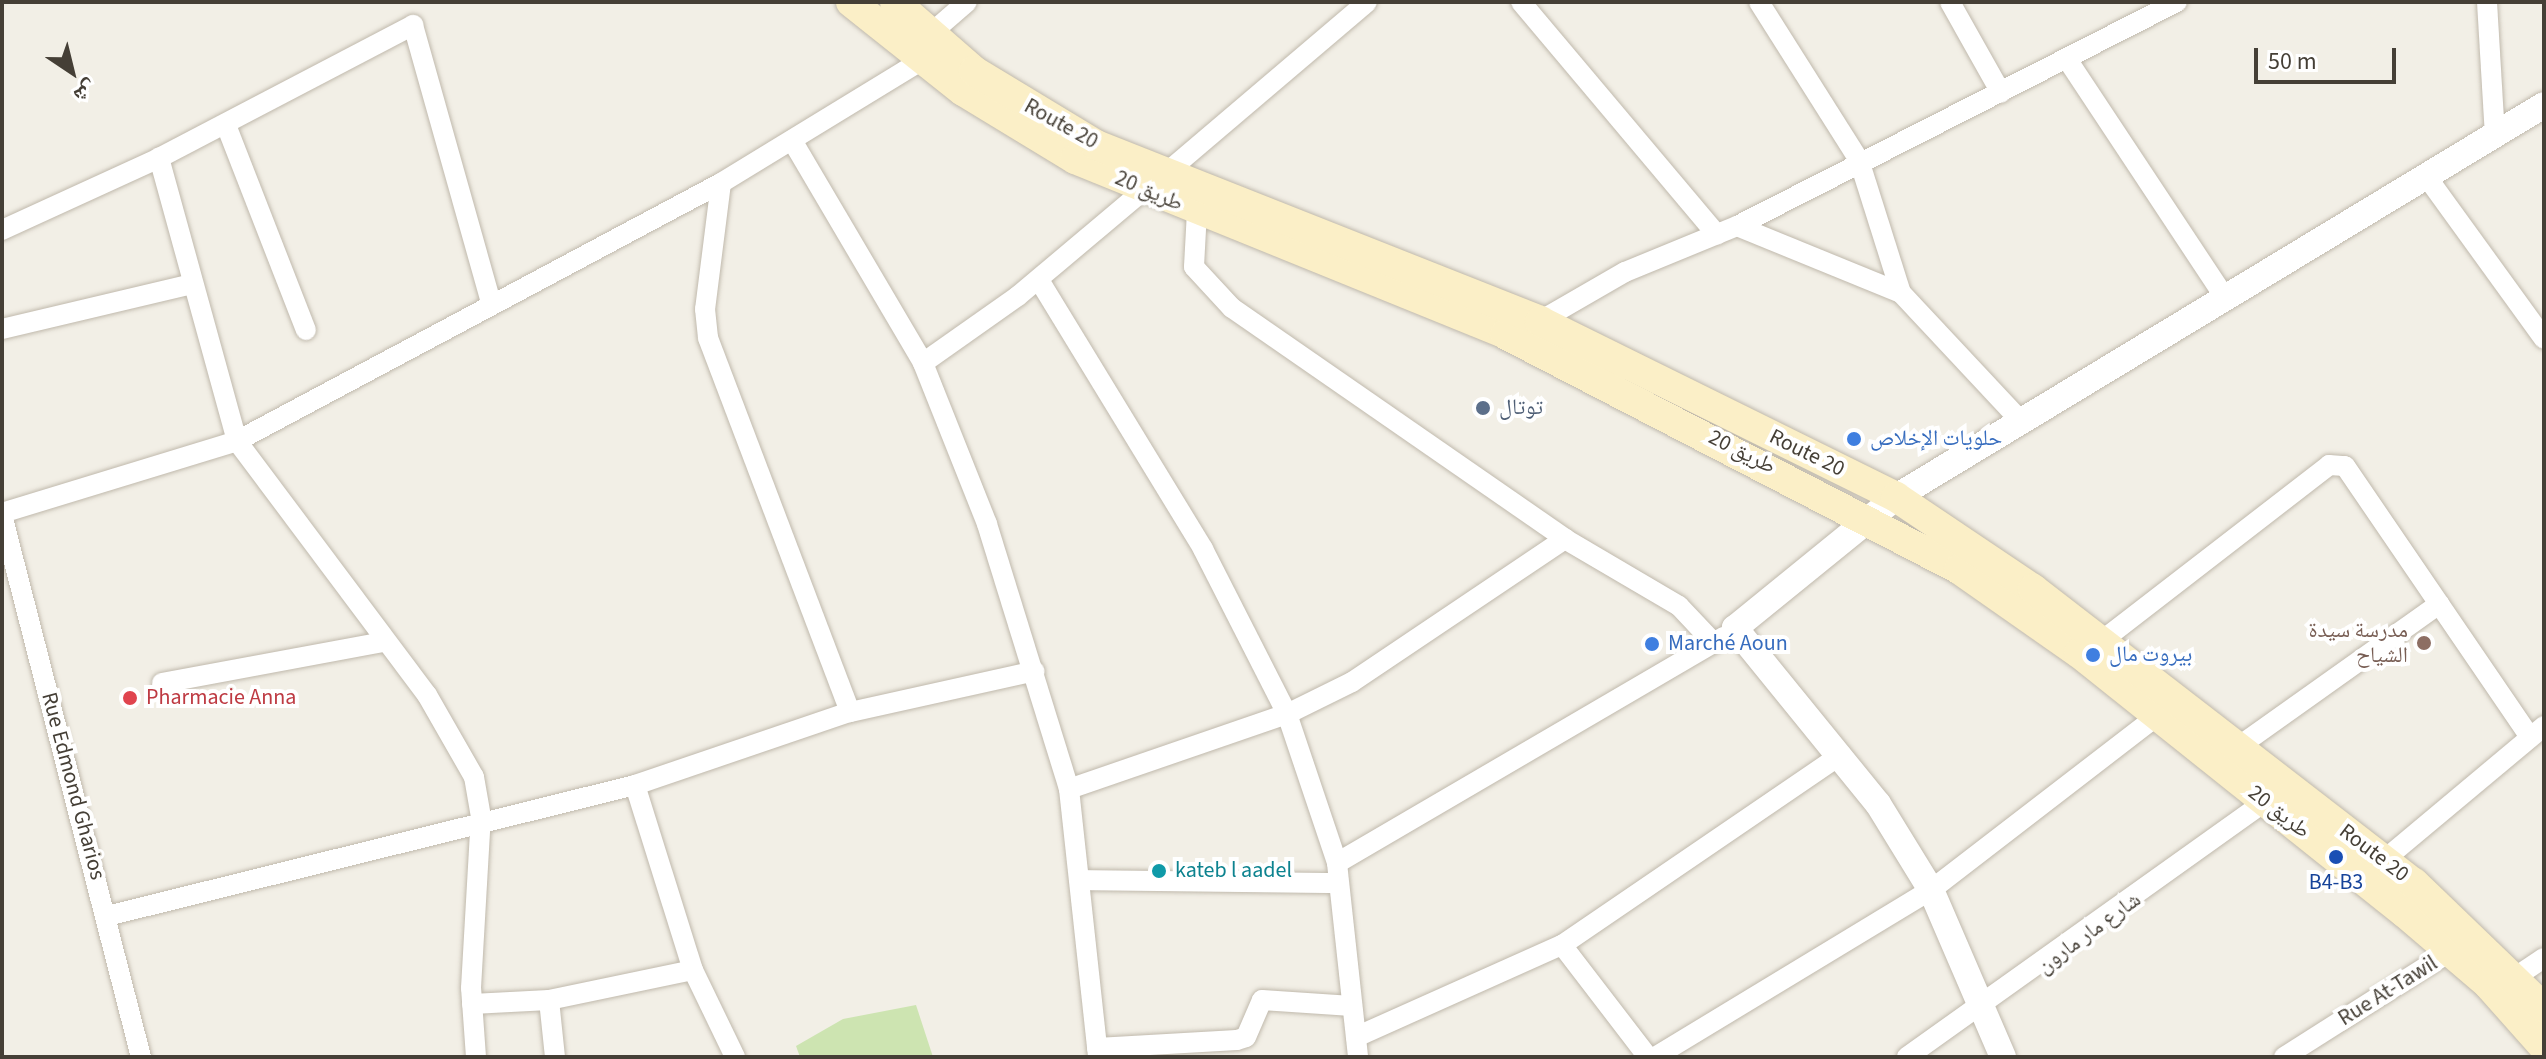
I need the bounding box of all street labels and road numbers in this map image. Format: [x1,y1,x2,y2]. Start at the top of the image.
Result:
street label: Route 20 [1019,93,1103,155]
street label: طريق 20 [1111,165,1187,217]
street label: Route 20 [1765,423,1849,483]
street label: طريق 20 [1704,424,1780,480]
street label: Rue Edmond Gharios [35,689,111,883]
street label: طريق 20 [2243,780,2315,844]
street label: Route 20 [2334,818,2414,888]
street label: شارع مار مارون [2032,886,2146,980]
street label: Rue At-Tawil [2333,950,2443,1032]

